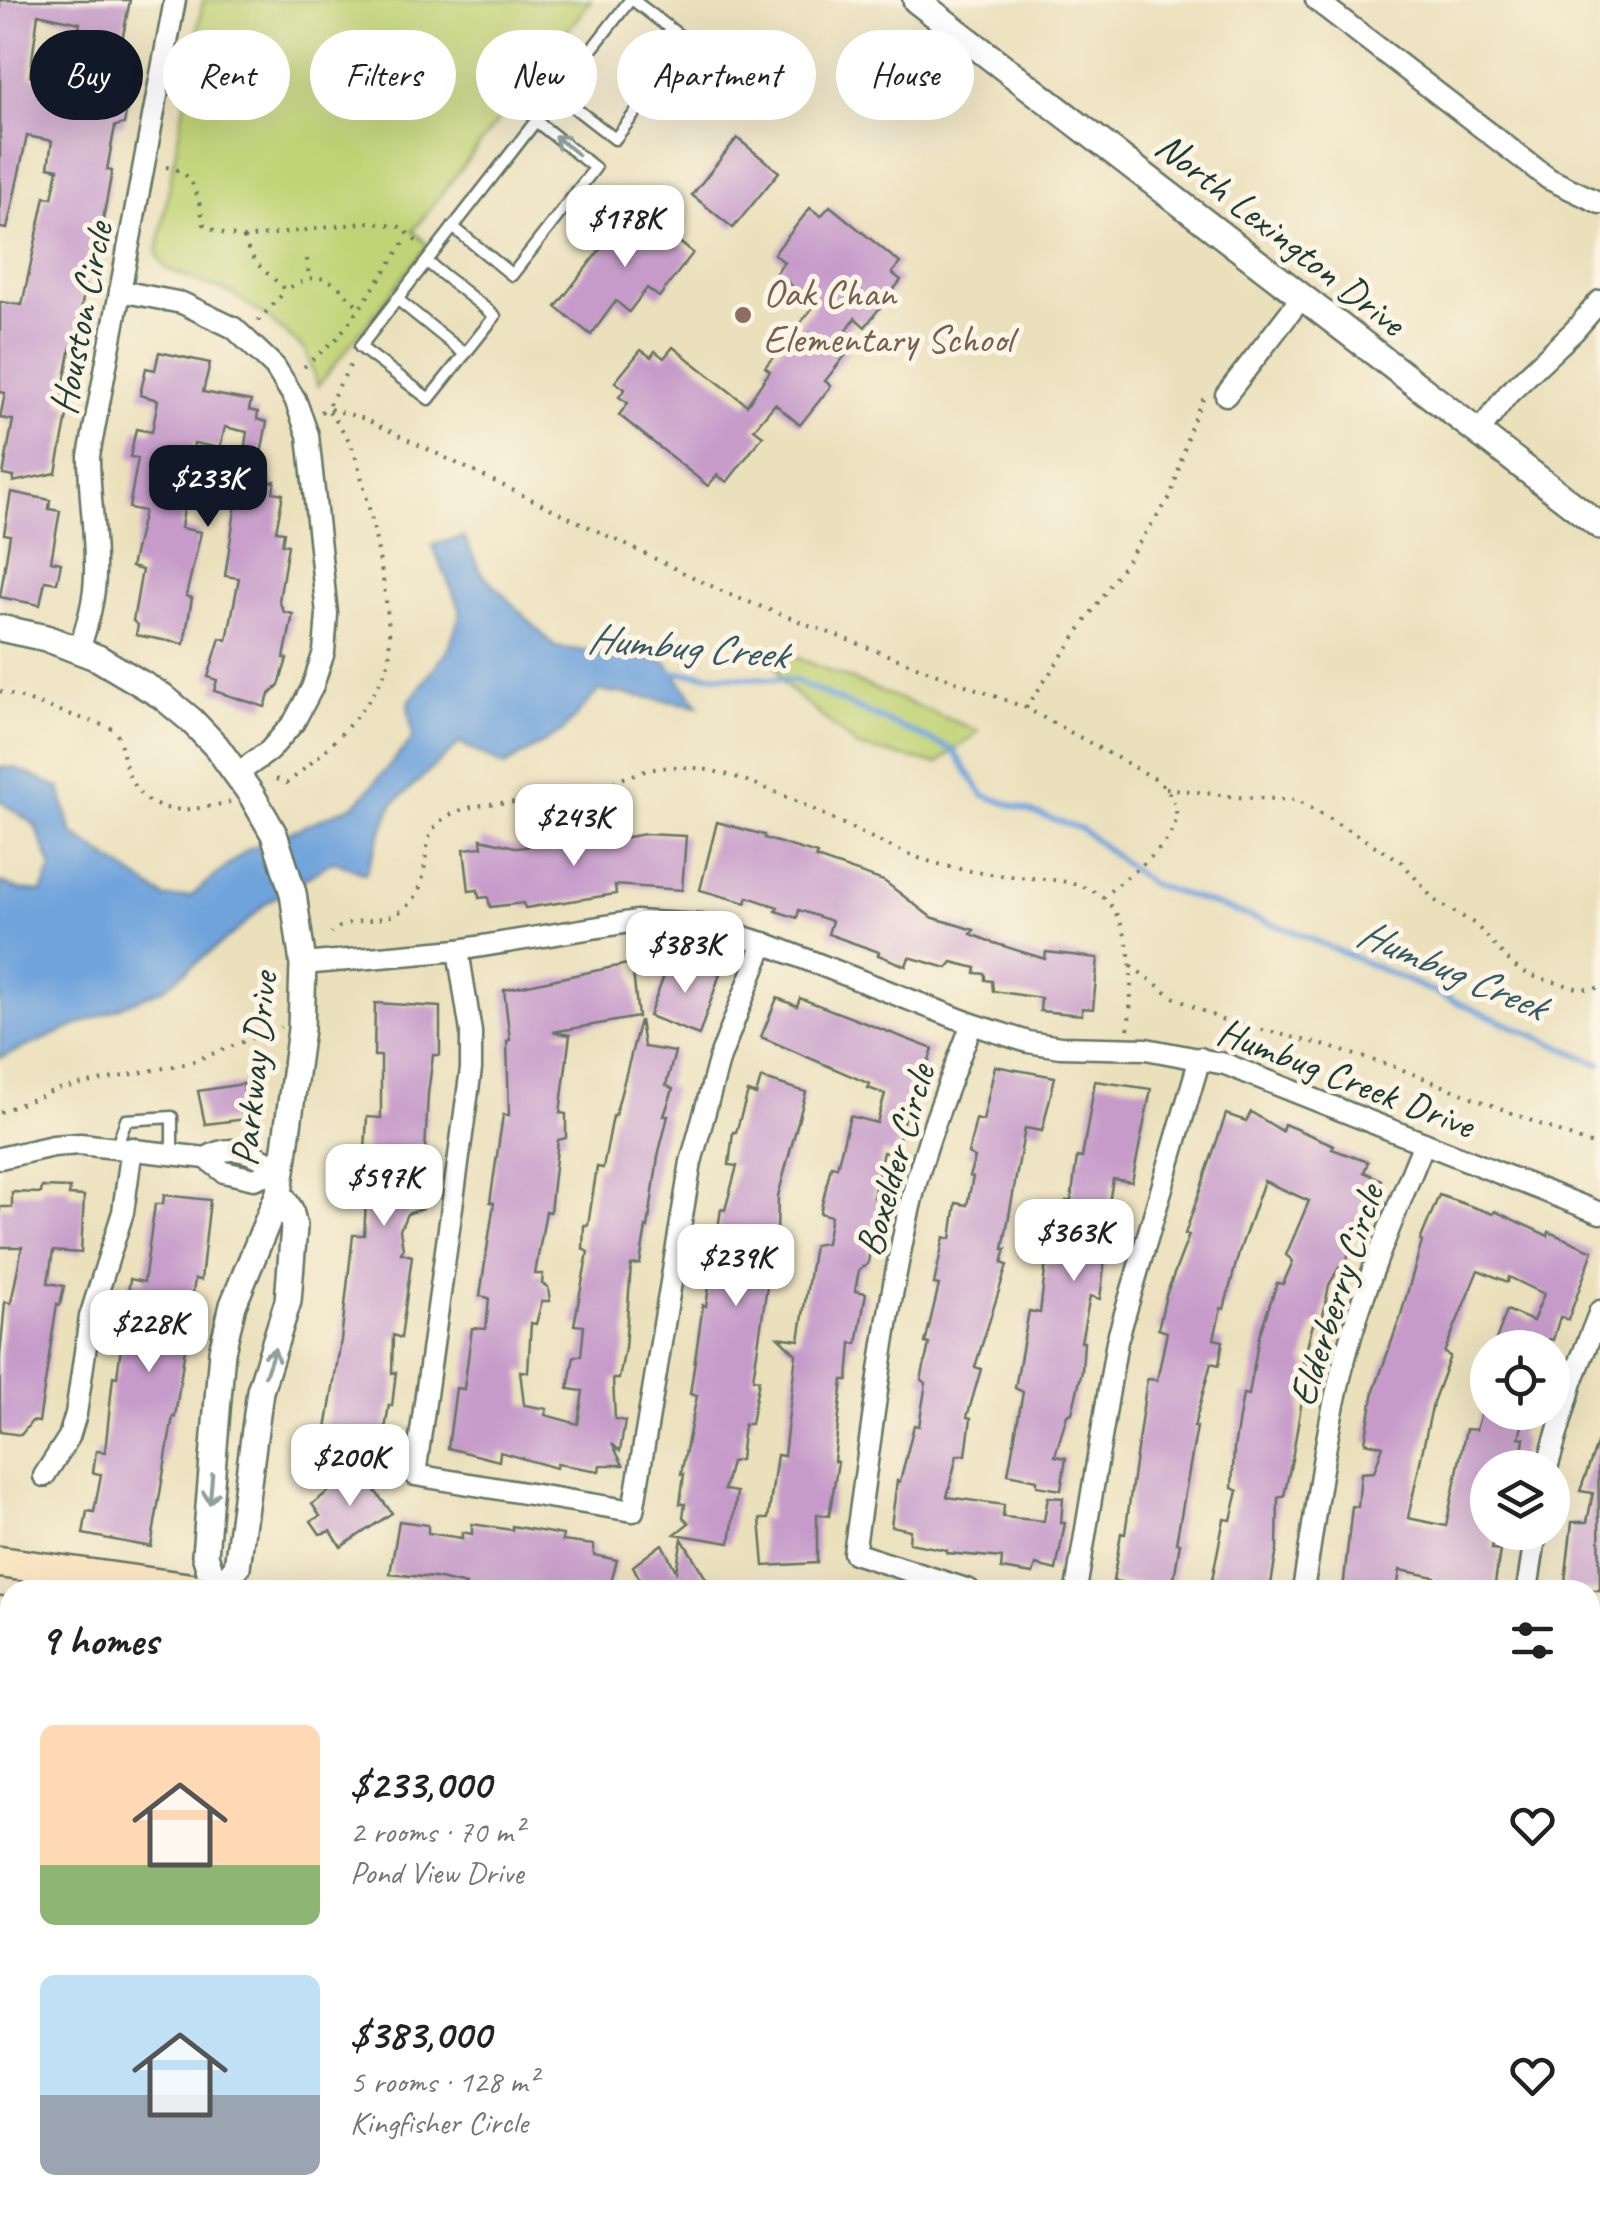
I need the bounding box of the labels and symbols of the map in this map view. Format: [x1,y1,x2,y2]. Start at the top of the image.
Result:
street label: North Lexington Drive [1145,121,1418,349]
one-way arrow [553,135,580,156]
pin: $178K [555,185,695,270]
street label: Houston Circle [38,215,125,419]
place label: Oak Chan Elementary School [763,268,1019,364]
marker: Oak Chan Elementary School [732,304,754,326]
pin: $233K [138,445,278,530]
water label: Humbug Creek [585,611,795,682]
pin: $243K [504,784,644,869]
water label: Humbug Creek [1349,906,1560,1035]
pin: $383K [615,911,755,996]
street label: Parkway Drive [219,967,289,1169]
street label: Humbug Creek Drive [1210,1006,1484,1151]
street label: Boxelder Circle [844,1056,947,1262]
pin: $597K [314,1144,454,1229]
street label: Elderberry Circle [1277,1176,1396,1412]
pin: $363K [1004,1199,1144,1284]
pin: $239K [666,1224,806,1309]
pin: $228K [79,1290,219,1375]
one-way arrow [262,1347,280,1379]
pin: $200K [280,1424,420,1509]
one-way arrow [202,1473,221,1505]

